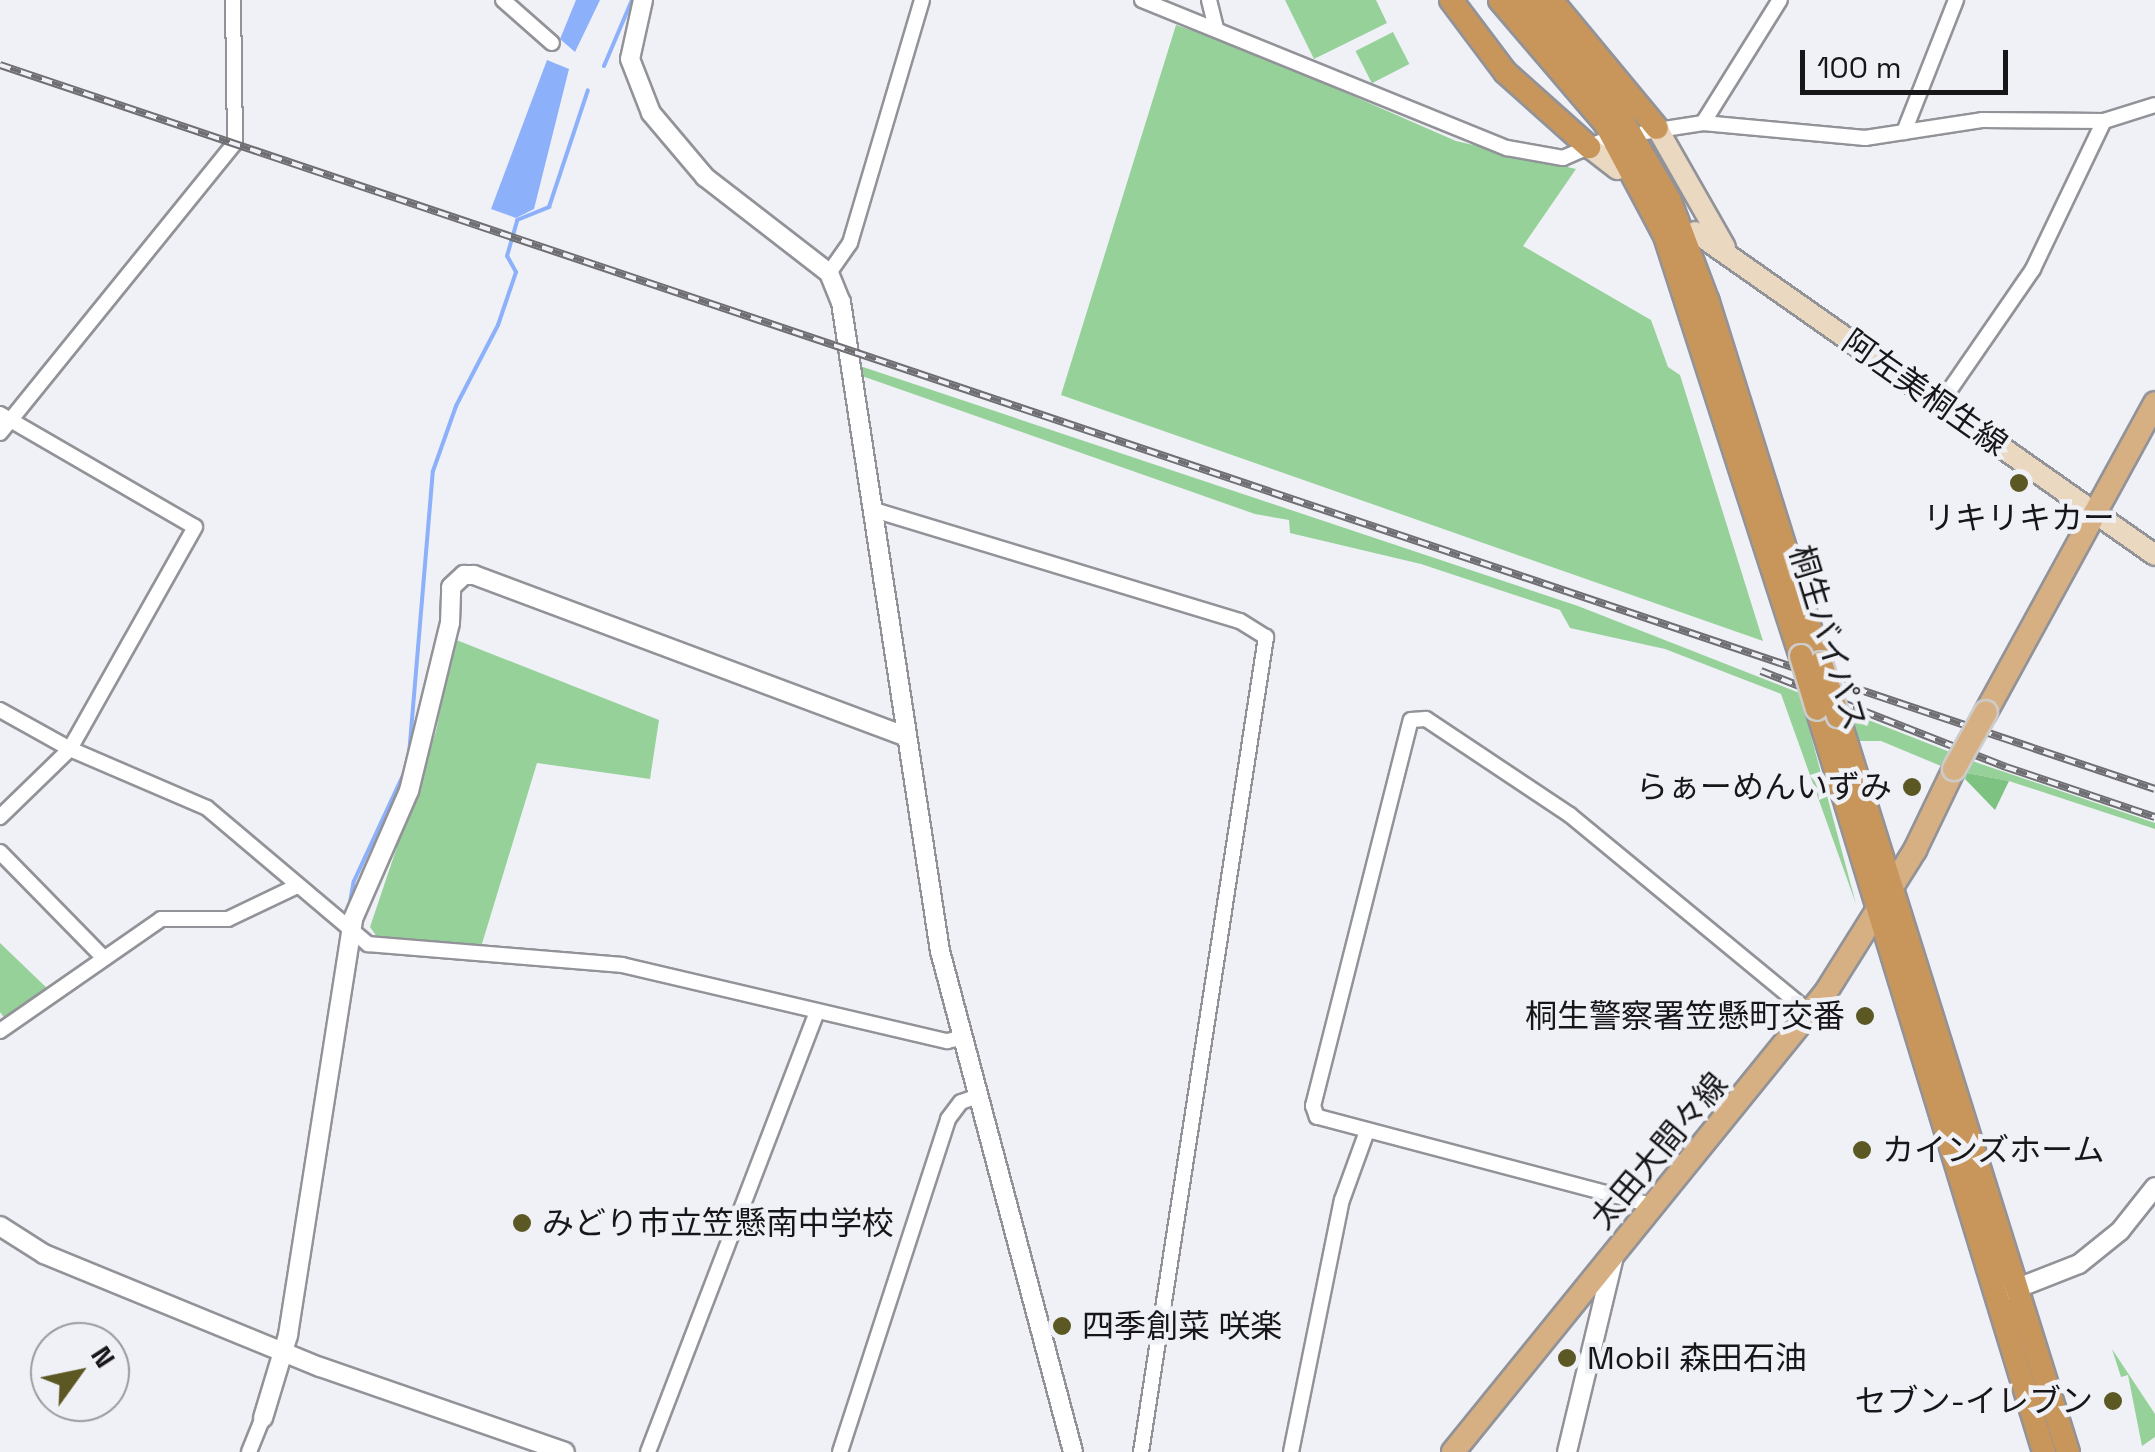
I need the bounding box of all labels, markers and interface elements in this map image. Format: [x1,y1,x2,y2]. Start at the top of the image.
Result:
scale bar [1805,30,2012,92]
text: 100 m [1817,48,1902,87]
street label: 阿左美桐生線 [1835,322,2015,464]
marker: リキリキカー [2008,472,2030,494]
place label: リキリキカー [1923,499,2115,537]
street label: 桐生バイパス [1782,541,1874,735]
place label: らぁーめんいずみ [1636,768,1892,806]
marker: らぁーめんいずみ [1901,776,1923,798]
place label: 桐生警察署笠懸町交番 [1525,997,1845,1035]
marker: 桐生警察署笠懸町交番 [1854,1005,1876,1027]
street label: 太田大間々線 [1583,1065,1735,1237]
place label: カインズホーム [1882,1131,2106,1169]
marker: カインズホーム [1851,1139,1873,1161]
place label: みどり市立笠懸南中学校 [542,1204,894,1242]
marker: みどり市立笠懸南中学校 [511,1212,533,1234]
place label: 四季創菜 咲楽 [1082,1307,1282,1345]
marker: 四季創菜 咲楽 [1051,1315,1073,1337]
north arrow [30,1322,130,1422]
text: N [83,1339,124,1374]
place label: Mobil 森田石油 [1587,1339,1807,1377]
marker: Mobil 森田石油 [1556,1347,1578,1369]
place label: セブン-イレブン [1854,1382,2093,1420]
marker: セブン-イレブン [2102,1390,2124,1412]

